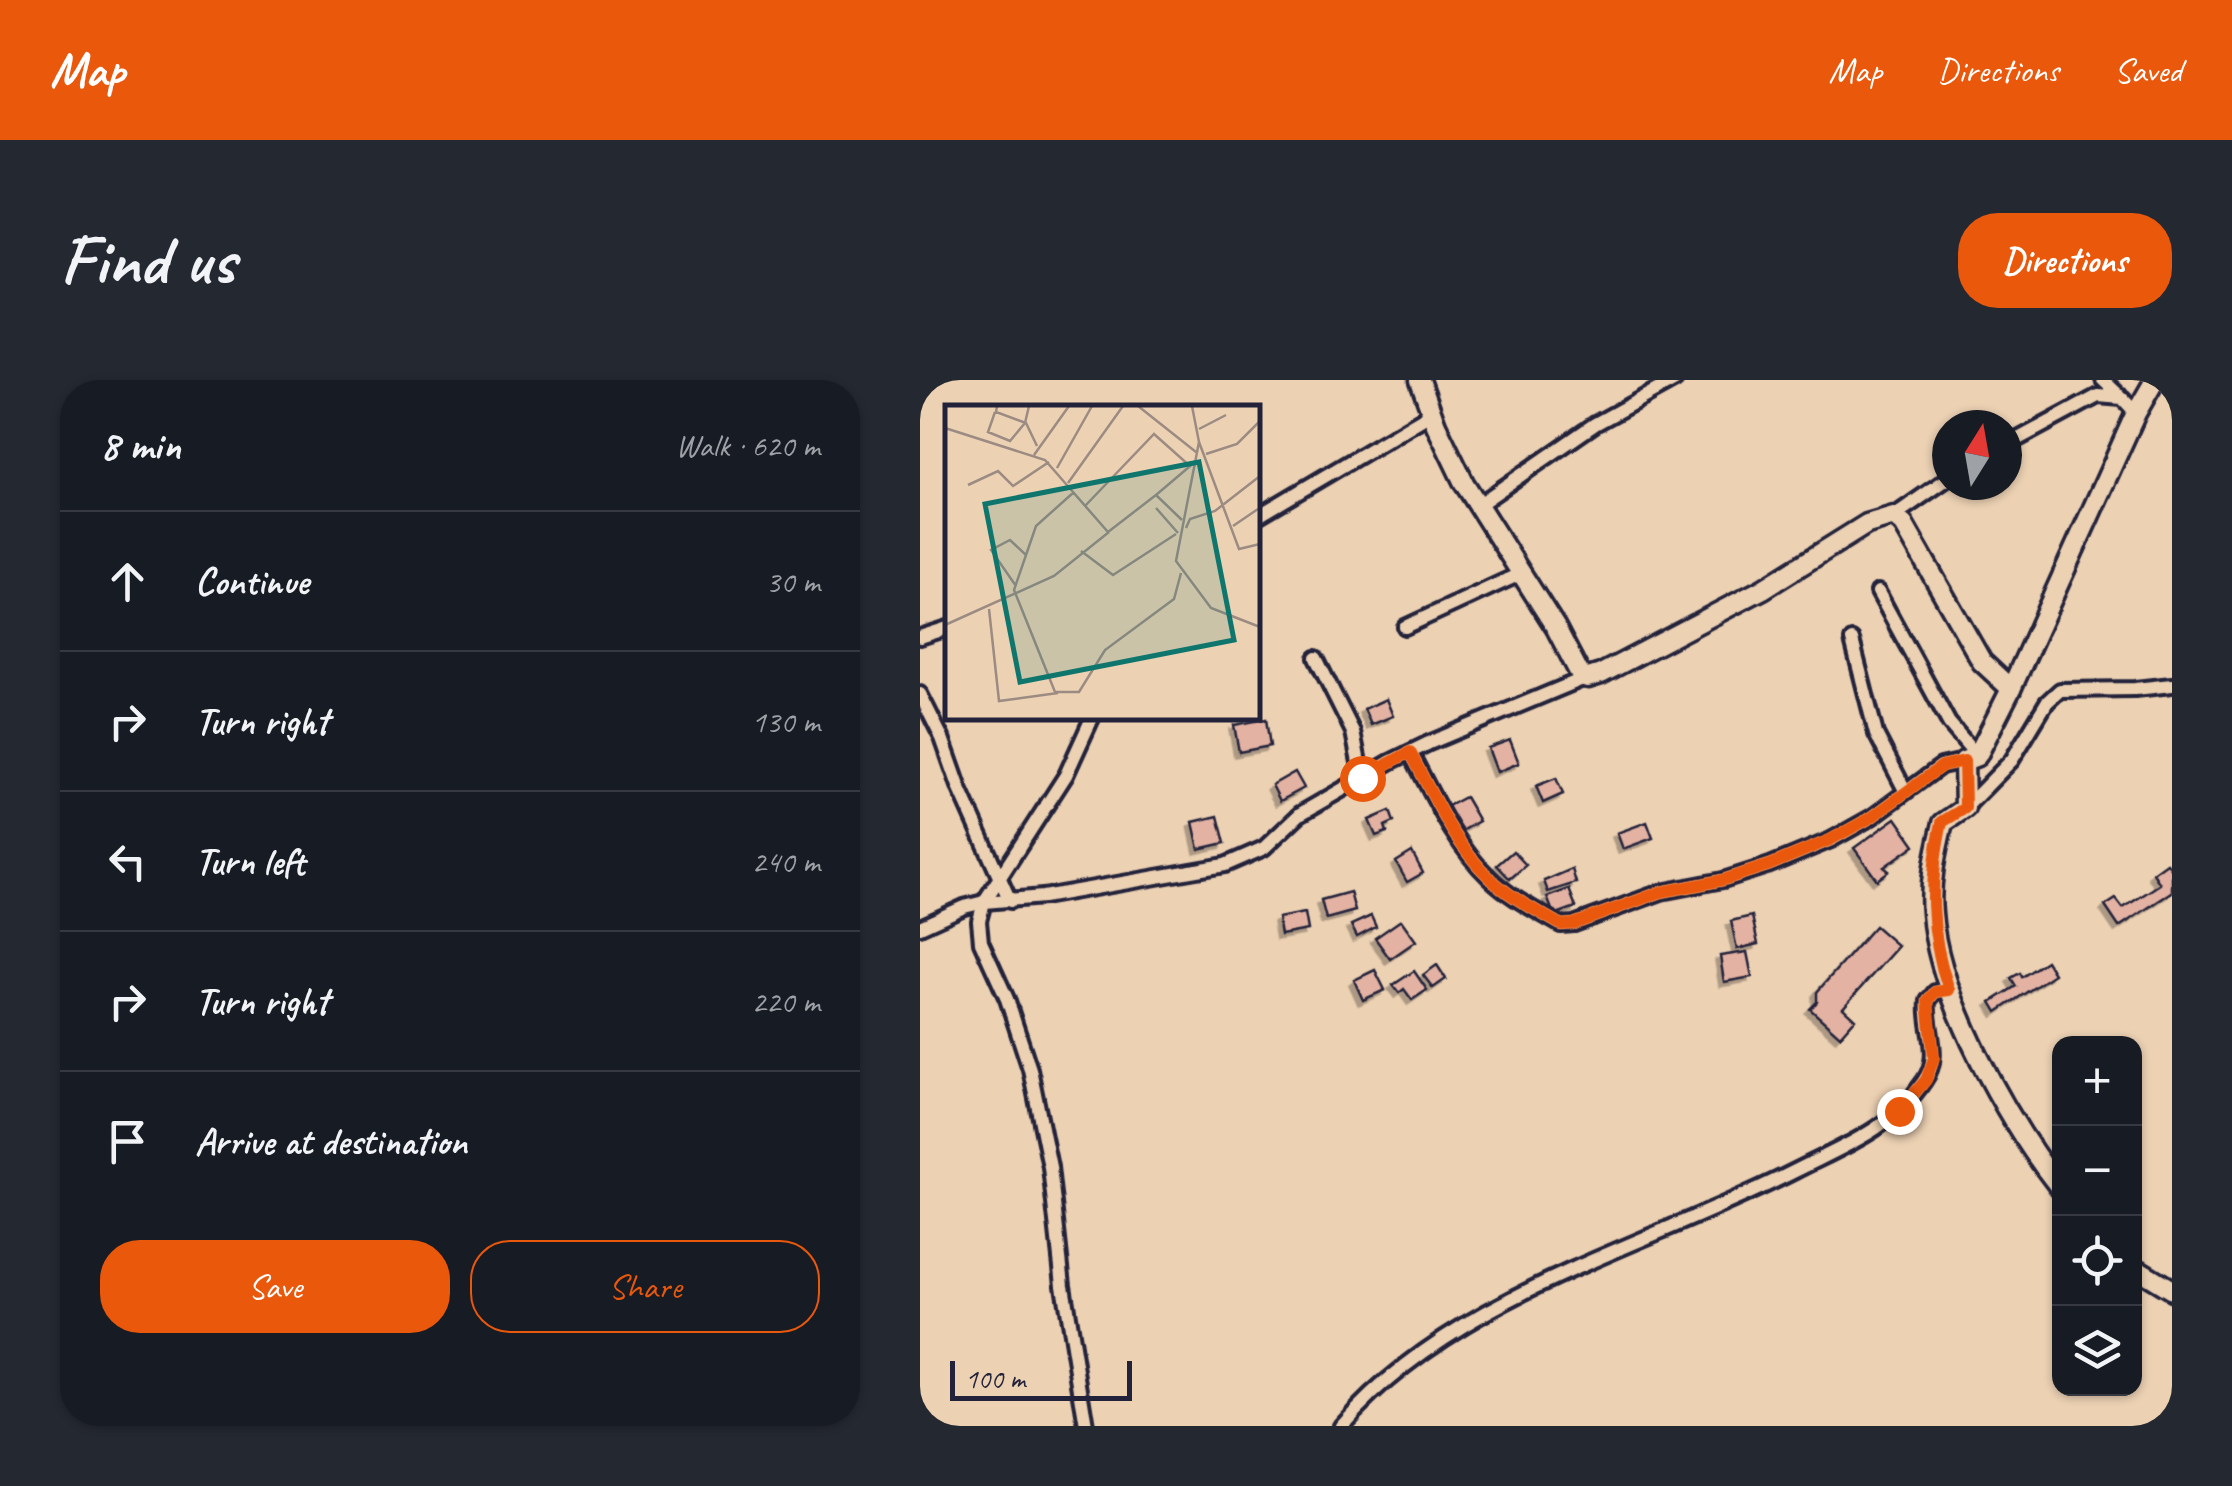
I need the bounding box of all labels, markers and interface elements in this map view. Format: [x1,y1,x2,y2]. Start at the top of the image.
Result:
text: Map [50,40,125,100]
text: Map [1829,48,1882,93]
text: Directions [1937,48,2059,93]
text: Saved [2114,48,2182,93]
button: Directions [1958,213,2172,308]
text: Find us [60,216,235,304]
inset map [945,405,1260,720]
north arrow [1932,410,2022,500]
text: 8 min [100,419,180,472]
text: Walk · 620 m [676,425,820,466]
icon: ahead [100,554,155,609]
text: Continue [195,558,309,605]
text: 30 m [766,561,820,602]
icon: right [100,694,155,749]
text: Turn right [195,698,329,745]
text: 130 m [751,701,820,742]
route start [1340,756,1386,802]
icon: left [100,834,155,889]
text: Turn left [195,838,305,885]
text: 240 m [751,841,820,882]
icon: right [100,974,155,1029]
text: Turn right [195,978,329,1025]
text: 220 m [751,981,820,1022]
map controls [2052,1036,2142,1396]
button: + [2052,1036,2142,1126]
route end [1877,1089,1923,1135]
icon: arrive [100,1114,155,1169]
text: Arrive at destination [195,1118,467,1165]
button: − [2052,1126,2142,1216]
button: locate [2052,1216,2142,1306]
button: Save [100,1240,450,1333]
button: Share [470,1240,820,1333]
button: layers [2052,1306,2142,1396]
scale bar [950,1356,1132,1400]
text: 100 m [965,1361,1025,1396]

